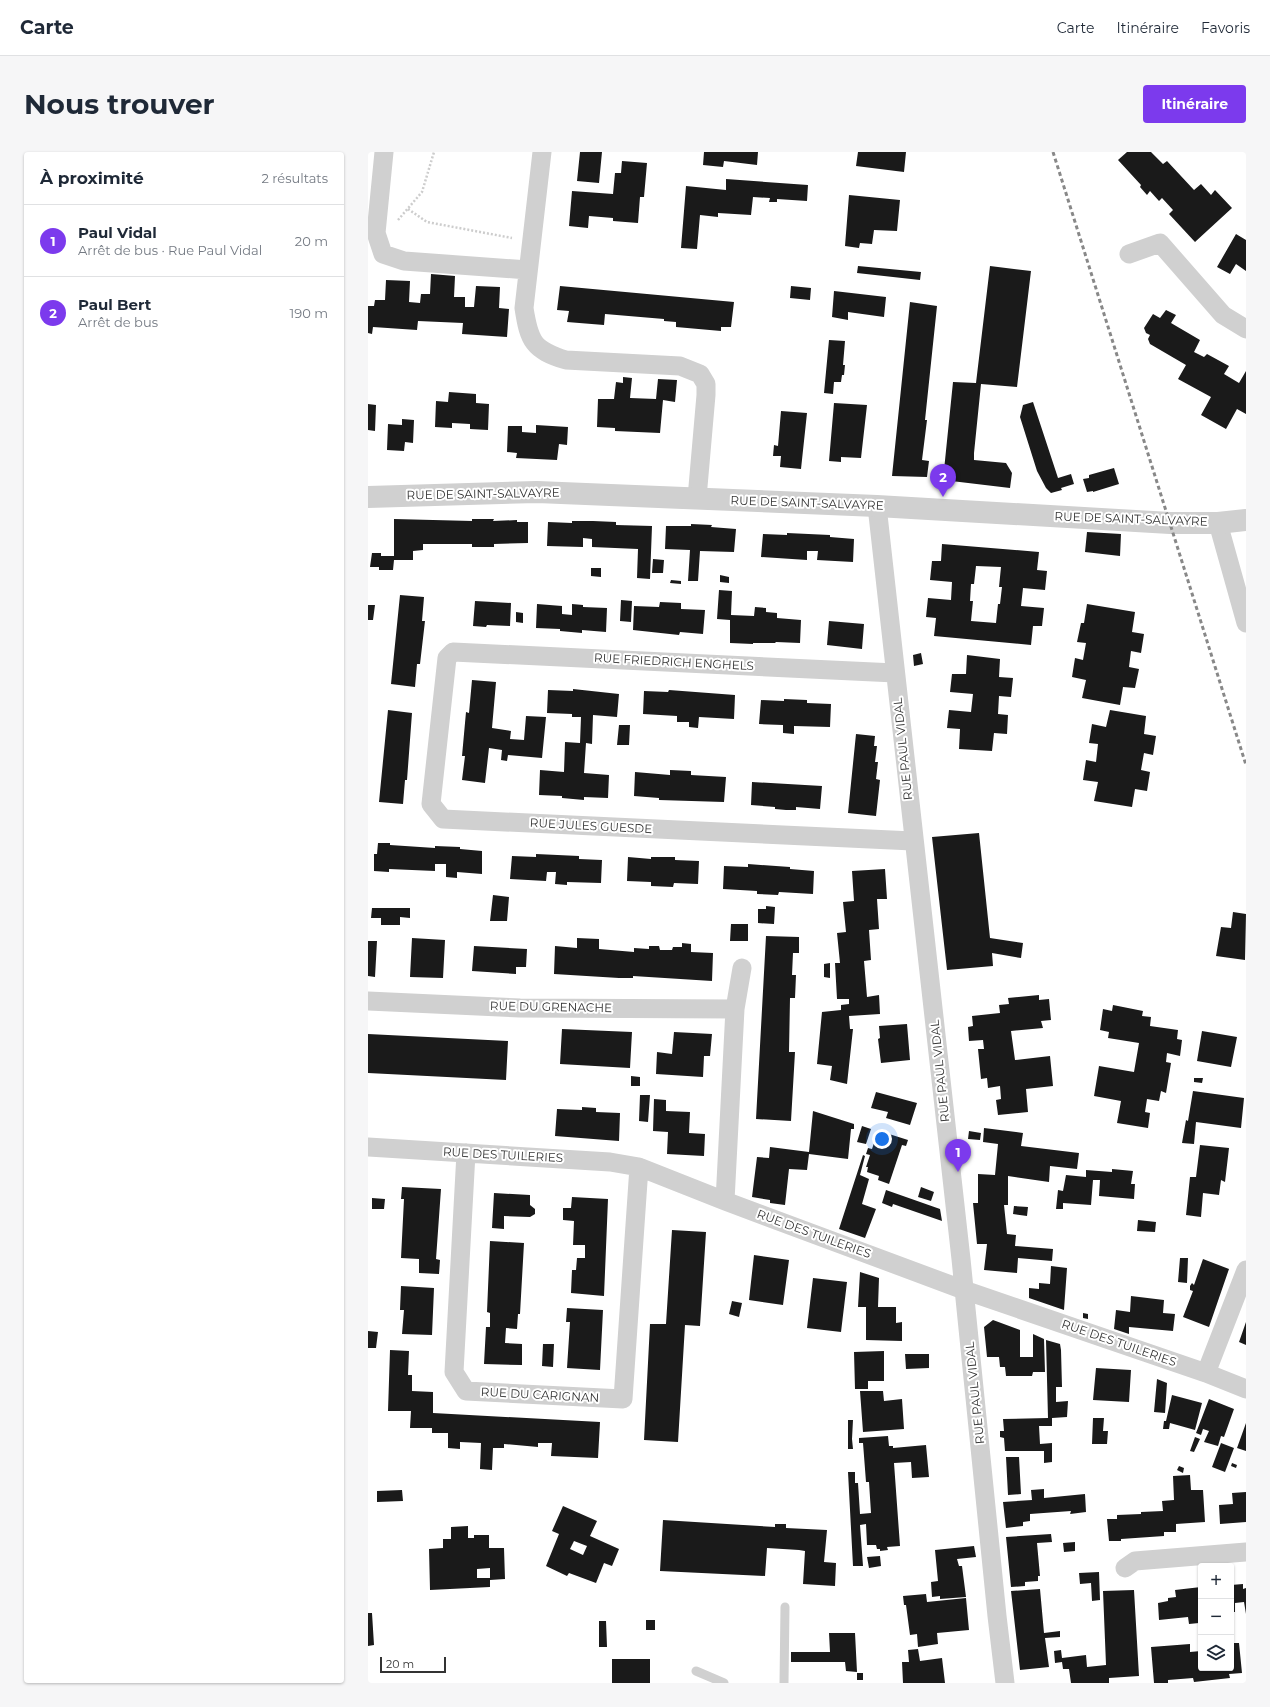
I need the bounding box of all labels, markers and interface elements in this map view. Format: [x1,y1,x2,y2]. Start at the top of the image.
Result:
text: Carte [20,16,74,39]
text: Carte [1057,19,1094,37]
text: Itinéraire [1116,19,1179,37]
text: Favoris [1201,19,1250,37]
button: Itinéraire [1143,85,1246,123]
text: Nous trouver [24,87,215,121]
text: À proximité [40,168,144,188]
text: 2 résultats [262,170,328,186]
text: Paul Vidal [78,223,157,242]
text: 1 [50,233,56,249]
text: 20 m [295,233,328,249]
text: Arrêt de bus · Rue Paul Vidal [78,242,262,258]
text: Paul Bert [78,295,151,314]
text: 2 [49,305,57,321]
text: 190 m [290,305,328,321]
text: Arrêt de bus [78,314,158,330]
pin: 2 [930,464,956,497]
street label: RUE DE SAINT-SALVAYRE [406,485,560,502]
street label: RUE DE SAINT-SALVAYRE [730,492,884,513]
street label: RUE DE SAINT-SALVAYRE [1054,508,1208,529]
street label: RUE FRIEDRICH ENGHELS [594,650,754,673]
street label: RUE PAUL VIDAL [890,697,915,801]
street label: RUE JULES GUESDE [529,815,653,836]
street label: RUE DU GRENACHE [490,998,612,1015]
street label: RUE PAUL VIDAL [927,1019,952,1123]
your location [872,1129,892,1149]
pin: 1 [945,1139,971,1172]
street label: RUE DES TUILERIES [442,1144,564,1165]
street label: RUE DES TUILERIES [755,1206,873,1261]
street label: RUE DES TUILERIES [1060,1316,1179,1369]
street label: RUE PAUL VIDAL [962,1341,987,1445]
street label: RUE DU CARIGNAN [480,1384,600,1405]
map controls [1198,1563,1234,1671]
button: + [1198,1563,1234,1599]
button: − [1198,1599,1234,1635]
button: layers [1198,1635,1234,1671]
scale bar [380,1655,446,1674]
text: 20 m [386,1657,414,1671]

